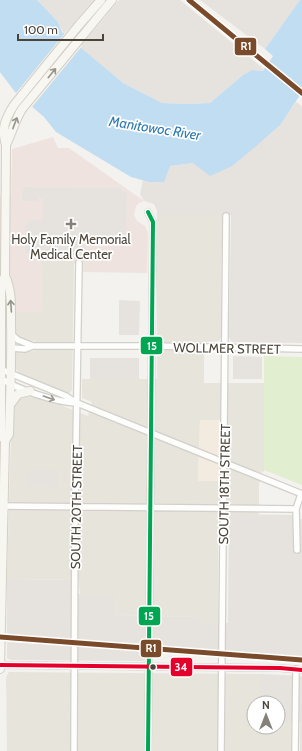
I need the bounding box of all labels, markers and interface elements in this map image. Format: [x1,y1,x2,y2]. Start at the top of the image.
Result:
scale bar [18,16,103,42]
text: 100 m [24,22,58,37]
line badge: R1 [234,37,257,56]
text: R1 [241,39,251,53]
one-way arrow [47,68,56,79]
water label: Manitowoc River [107,112,203,144]
one-way arrow [12,118,20,130]
marker: Holy Family Memorial Medical Center [65,218,77,230]
place label: Holy Family Memorial Medical Center [11,231,131,262]
one-way arrow [7,300,14,313]
line badge: 15 [140,336,163,355]
text: 15 [147,339,157,353]
street label: WOLLMER STREET [173,339,281,357]
one-way arrow [43,394,55,402]
street label: SOUTH 18TH STREET [215,423,233,545]
street label: SOUTH 20TH STREET [67,445,85,569]
line badge: 15 [138,606,161,626]
text: 15 [144,609,154,623]
line badge: R1 [140,639,162,658]
text: R1 [146,641,156,655]
line badge: 34 [170,657,193,677]
text: 34 [175,660,188,674]
unlabelled marker [148,662,158,672]
north arrow [246,695,286,735]
text: N [262,698,270,712]

